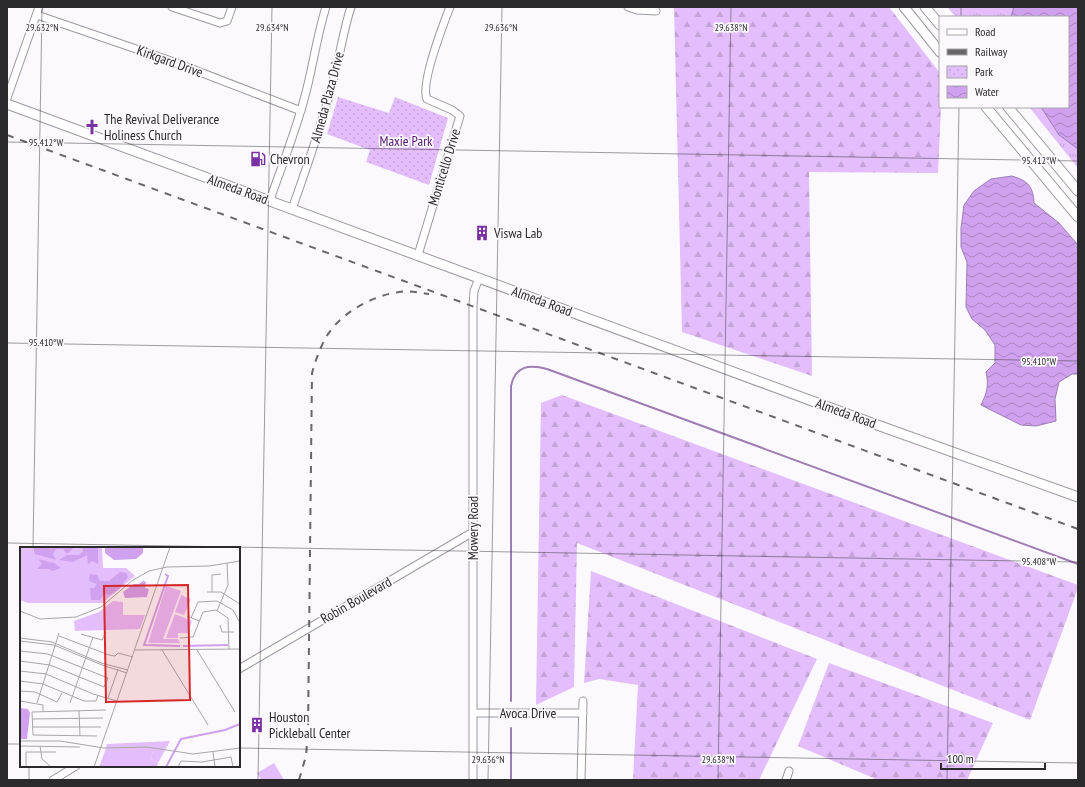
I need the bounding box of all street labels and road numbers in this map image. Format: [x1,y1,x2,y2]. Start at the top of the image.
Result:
street label: Kirkgard Drive [134,41,206,81]
street label: Almeda Plaza Drive [306,49,348,145]
street label: Monticello Drive [424,126,464,208]
street label: Almeda Road [205,170,271,208]
street label: Almeda Road [509,282,575,320]
street label: Almeda Road [813,394,879,432]
street label: Mowery Road [464,496,482,560]
street label: Robin Boulevard [317,572,395,628]
street label: Avoca Drive [500,704,557,722]

